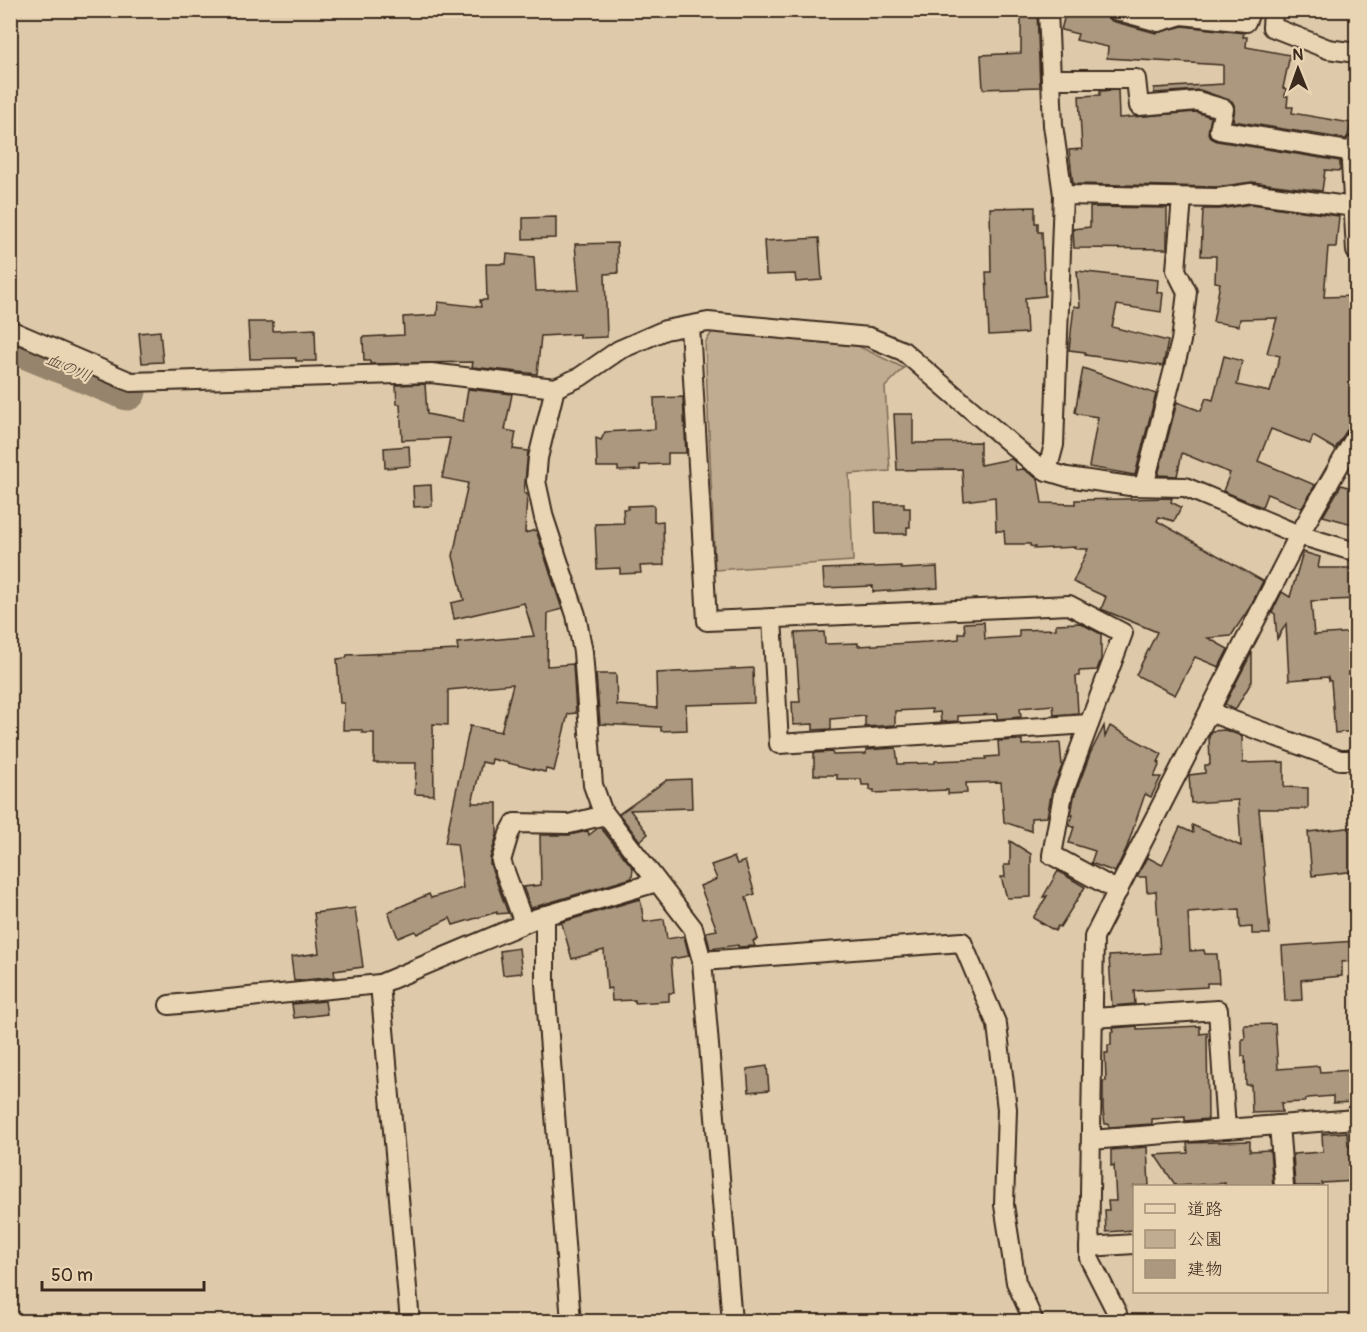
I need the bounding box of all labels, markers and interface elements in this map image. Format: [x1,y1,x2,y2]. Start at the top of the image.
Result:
north arrow [1268,39,1328,99]
text: N [1292,45,1304,65]
water label: 血の川 [43,349,95,387]
legend [1133,1185,1328,1293]
text: 道路 [1187,1198,1223,1221]
text: 公園 [1187,1228,1223,1251]
scale bar [42,1254,204,1292]
text: 建物 [1187,1258,1223,1281]
text: 50 m [51,1264,93,1287]

